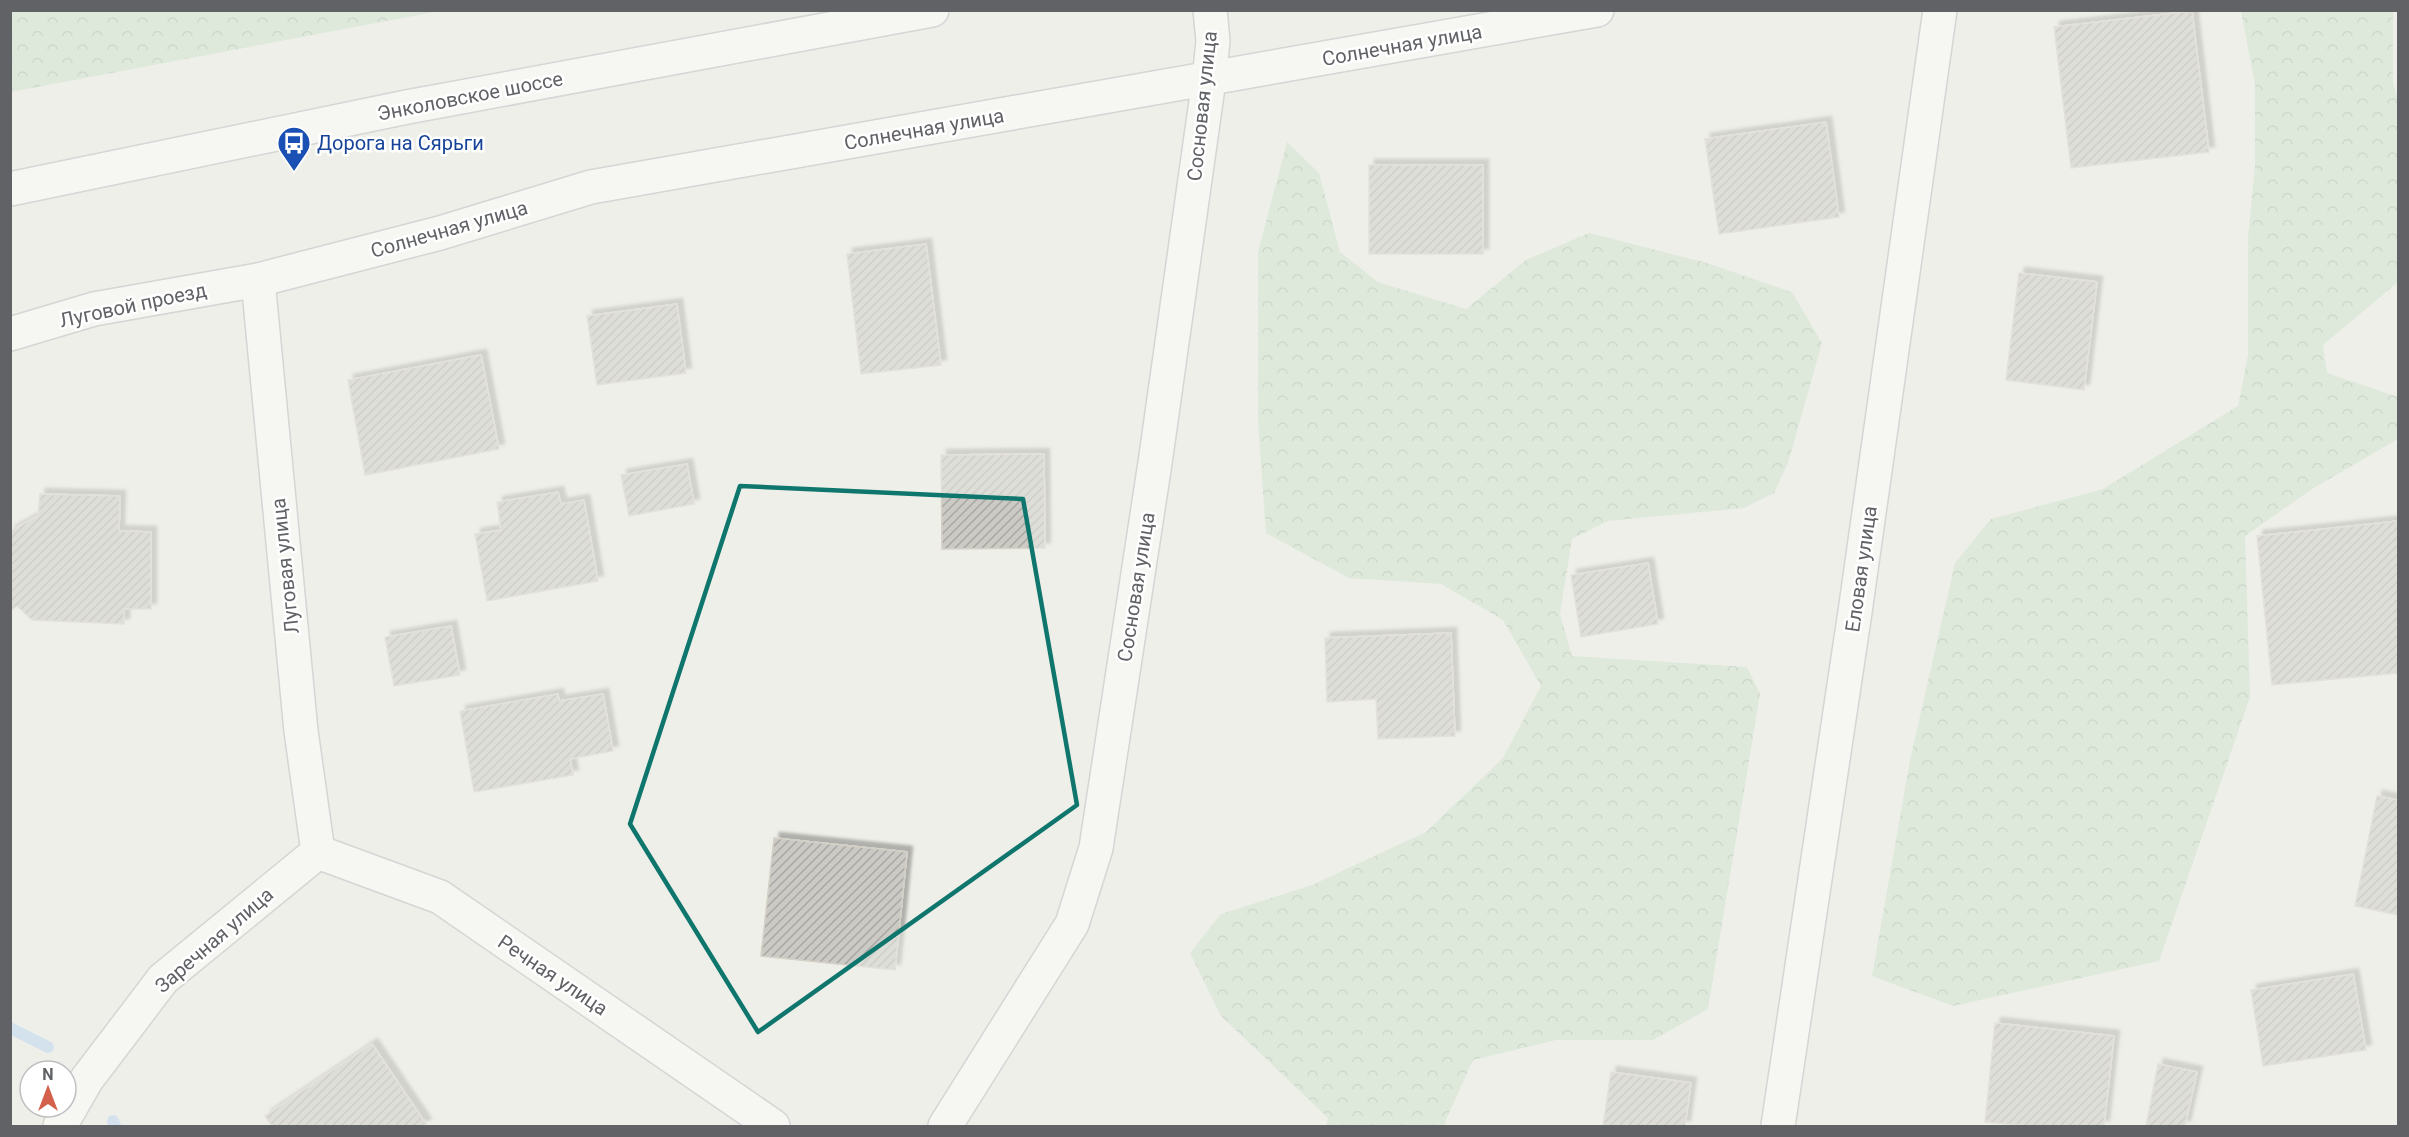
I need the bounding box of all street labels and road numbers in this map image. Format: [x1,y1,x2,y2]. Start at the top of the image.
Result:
street label: Солнечная улица [1320,19,1484,71]
street label: Сосновая улица [1182,30,1222,182]
street label: Энколовское шоссе [375,66,565,126]
street label: Солнечная улица [842,103,1006,155]
street label: Солнечная улица [368,195,530,263]
street label: Луговой проезд [57,278,209,332]
street label: Луговая улица [266,497,304,635]
street label: Еловая улица [1840,504,1882,634]
street label: Сосновая улица [1112,511,1160,663]
street label: Заречная улица [150,882,278,998]
street label: Речная улица [494,929,612,1021]

